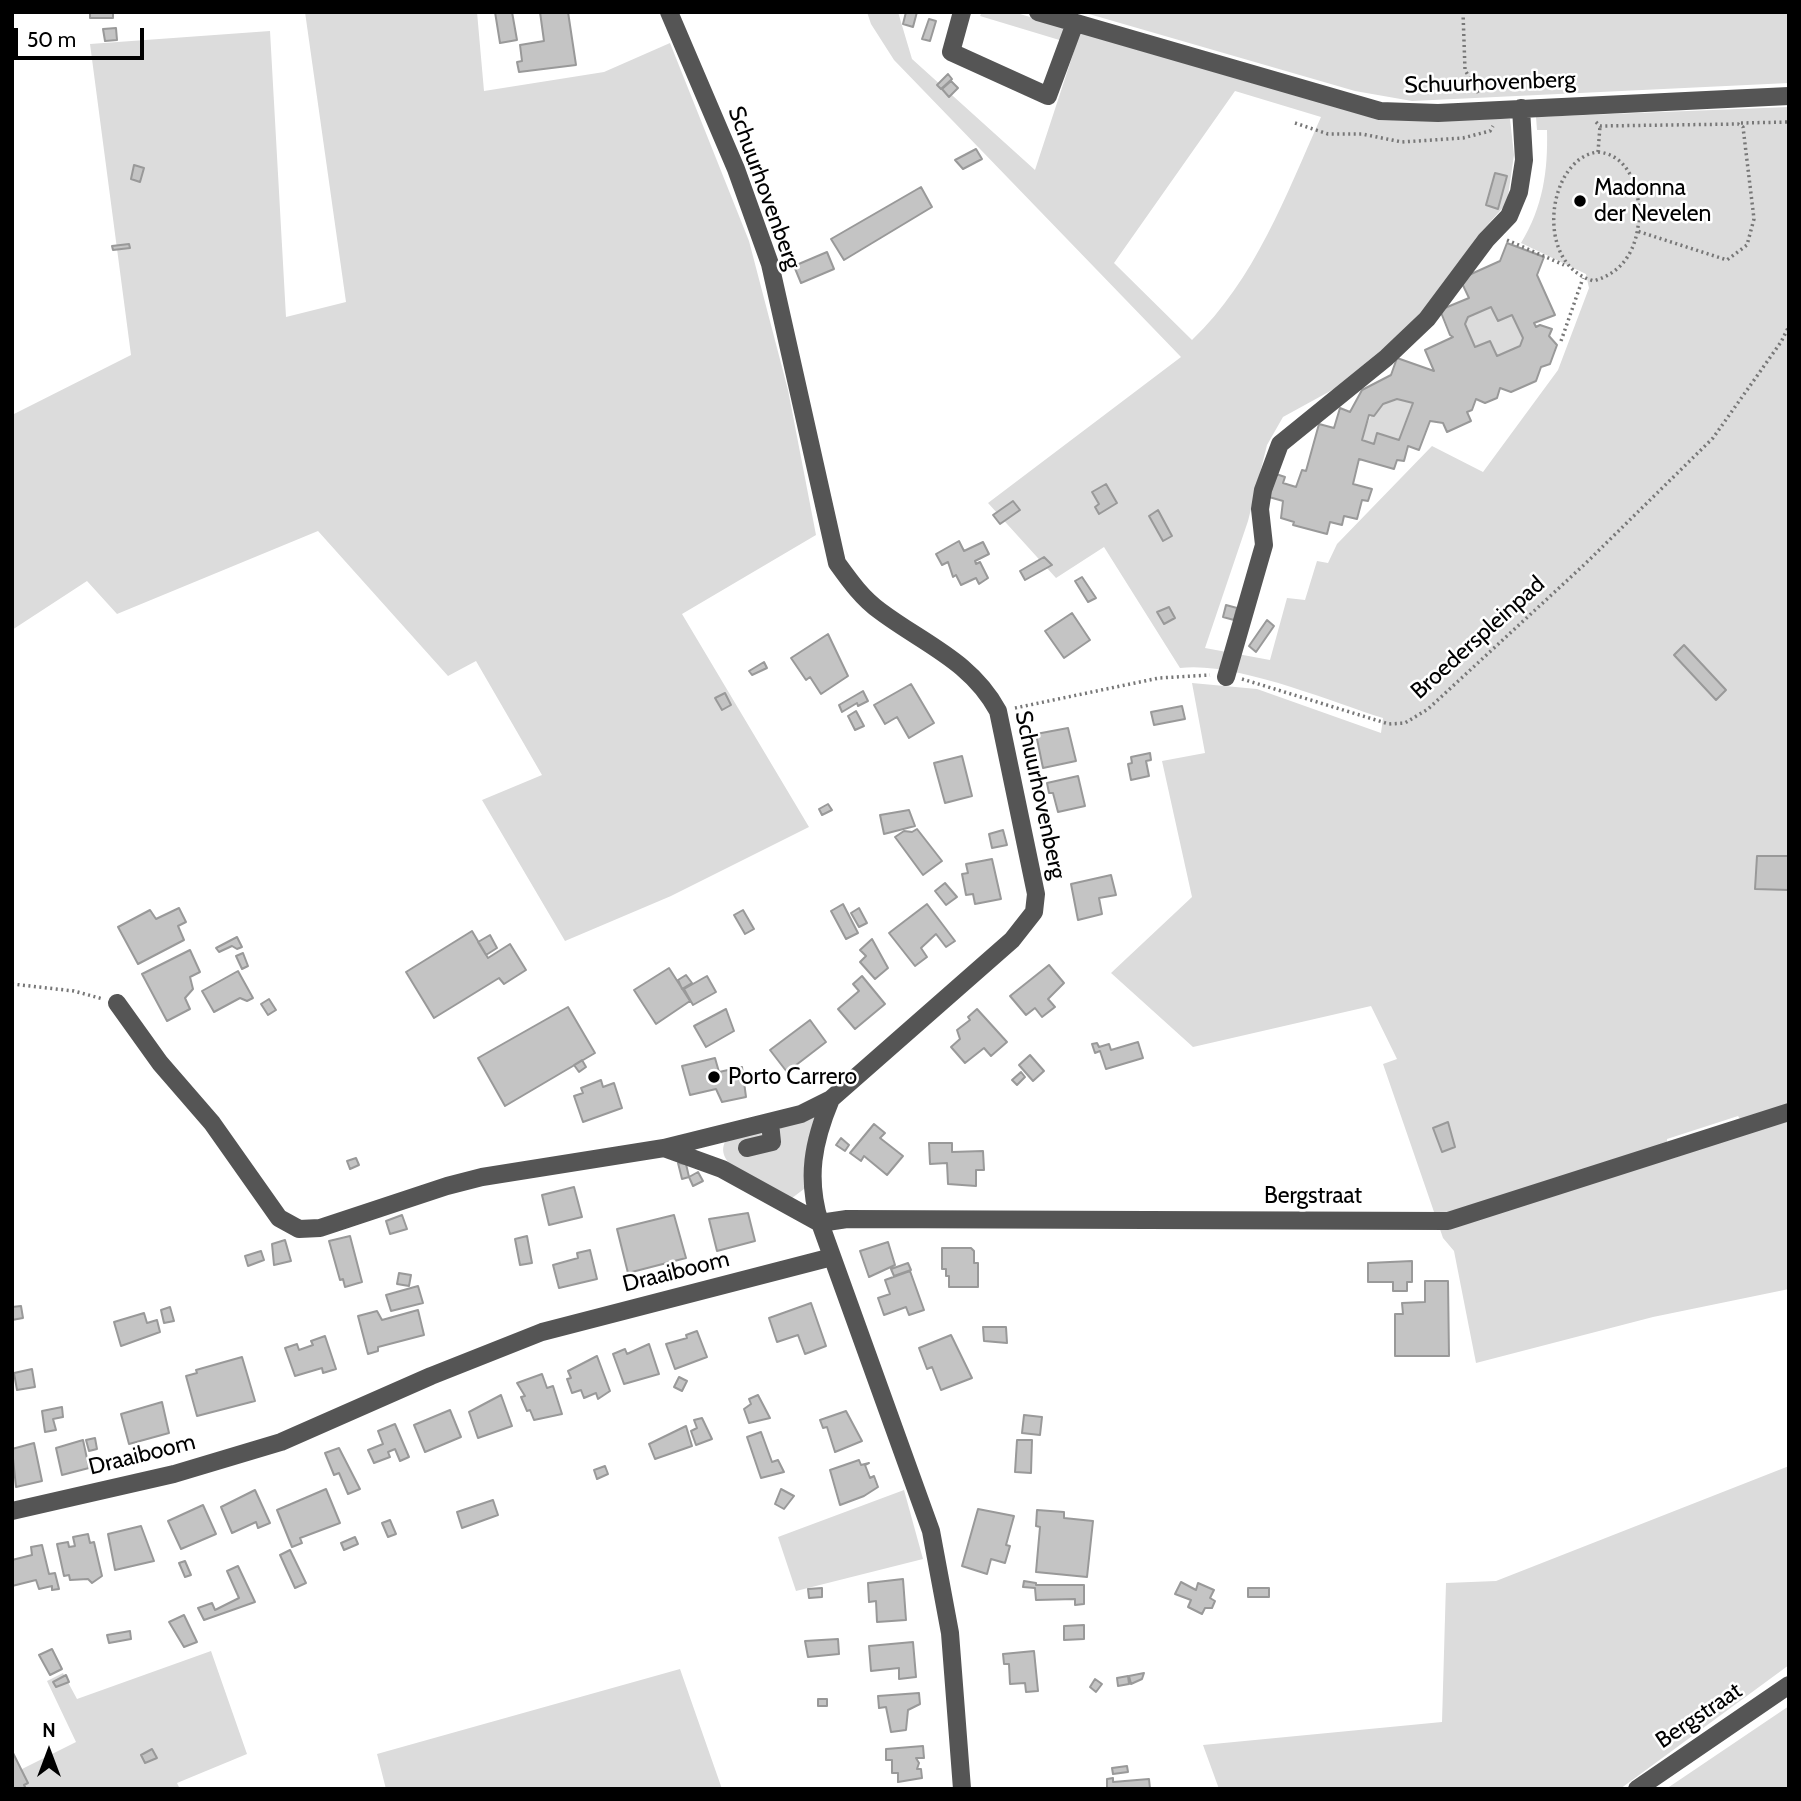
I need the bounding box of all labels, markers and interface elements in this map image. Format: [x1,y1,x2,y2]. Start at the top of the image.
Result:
scale bar [18,14,147,58]
text: 50 m [27,27,76,52]
street label: Schuurhovenberg [1404,66,1576,100]
street label: Schuurhovenberg [722,103,806,273]
place label: Madonna der Nevelen [1594,174,1711,228]
marker: Madonna der Nevelen [1572,193,1588,209]
street label: Broederspleinpad [1405,571,1551,705]
street label: Schuurhovenberg [1009,708,1071,882]
place label: Porto Carrero [728,1063,857,1091]
marker: Porto Carrero [706,1069,722,1085]
street label: Bergstraat [1264,1182,1362,1210]
street label: Draaiboom [620,1245,732,1299]
street label: Draaiboom [86,1428,198,1482]
street label: Bergstraat [1651,1677,1747,1755]
north arrow [14,1717,84,1787]
text: N [42,1719,56,1742]

